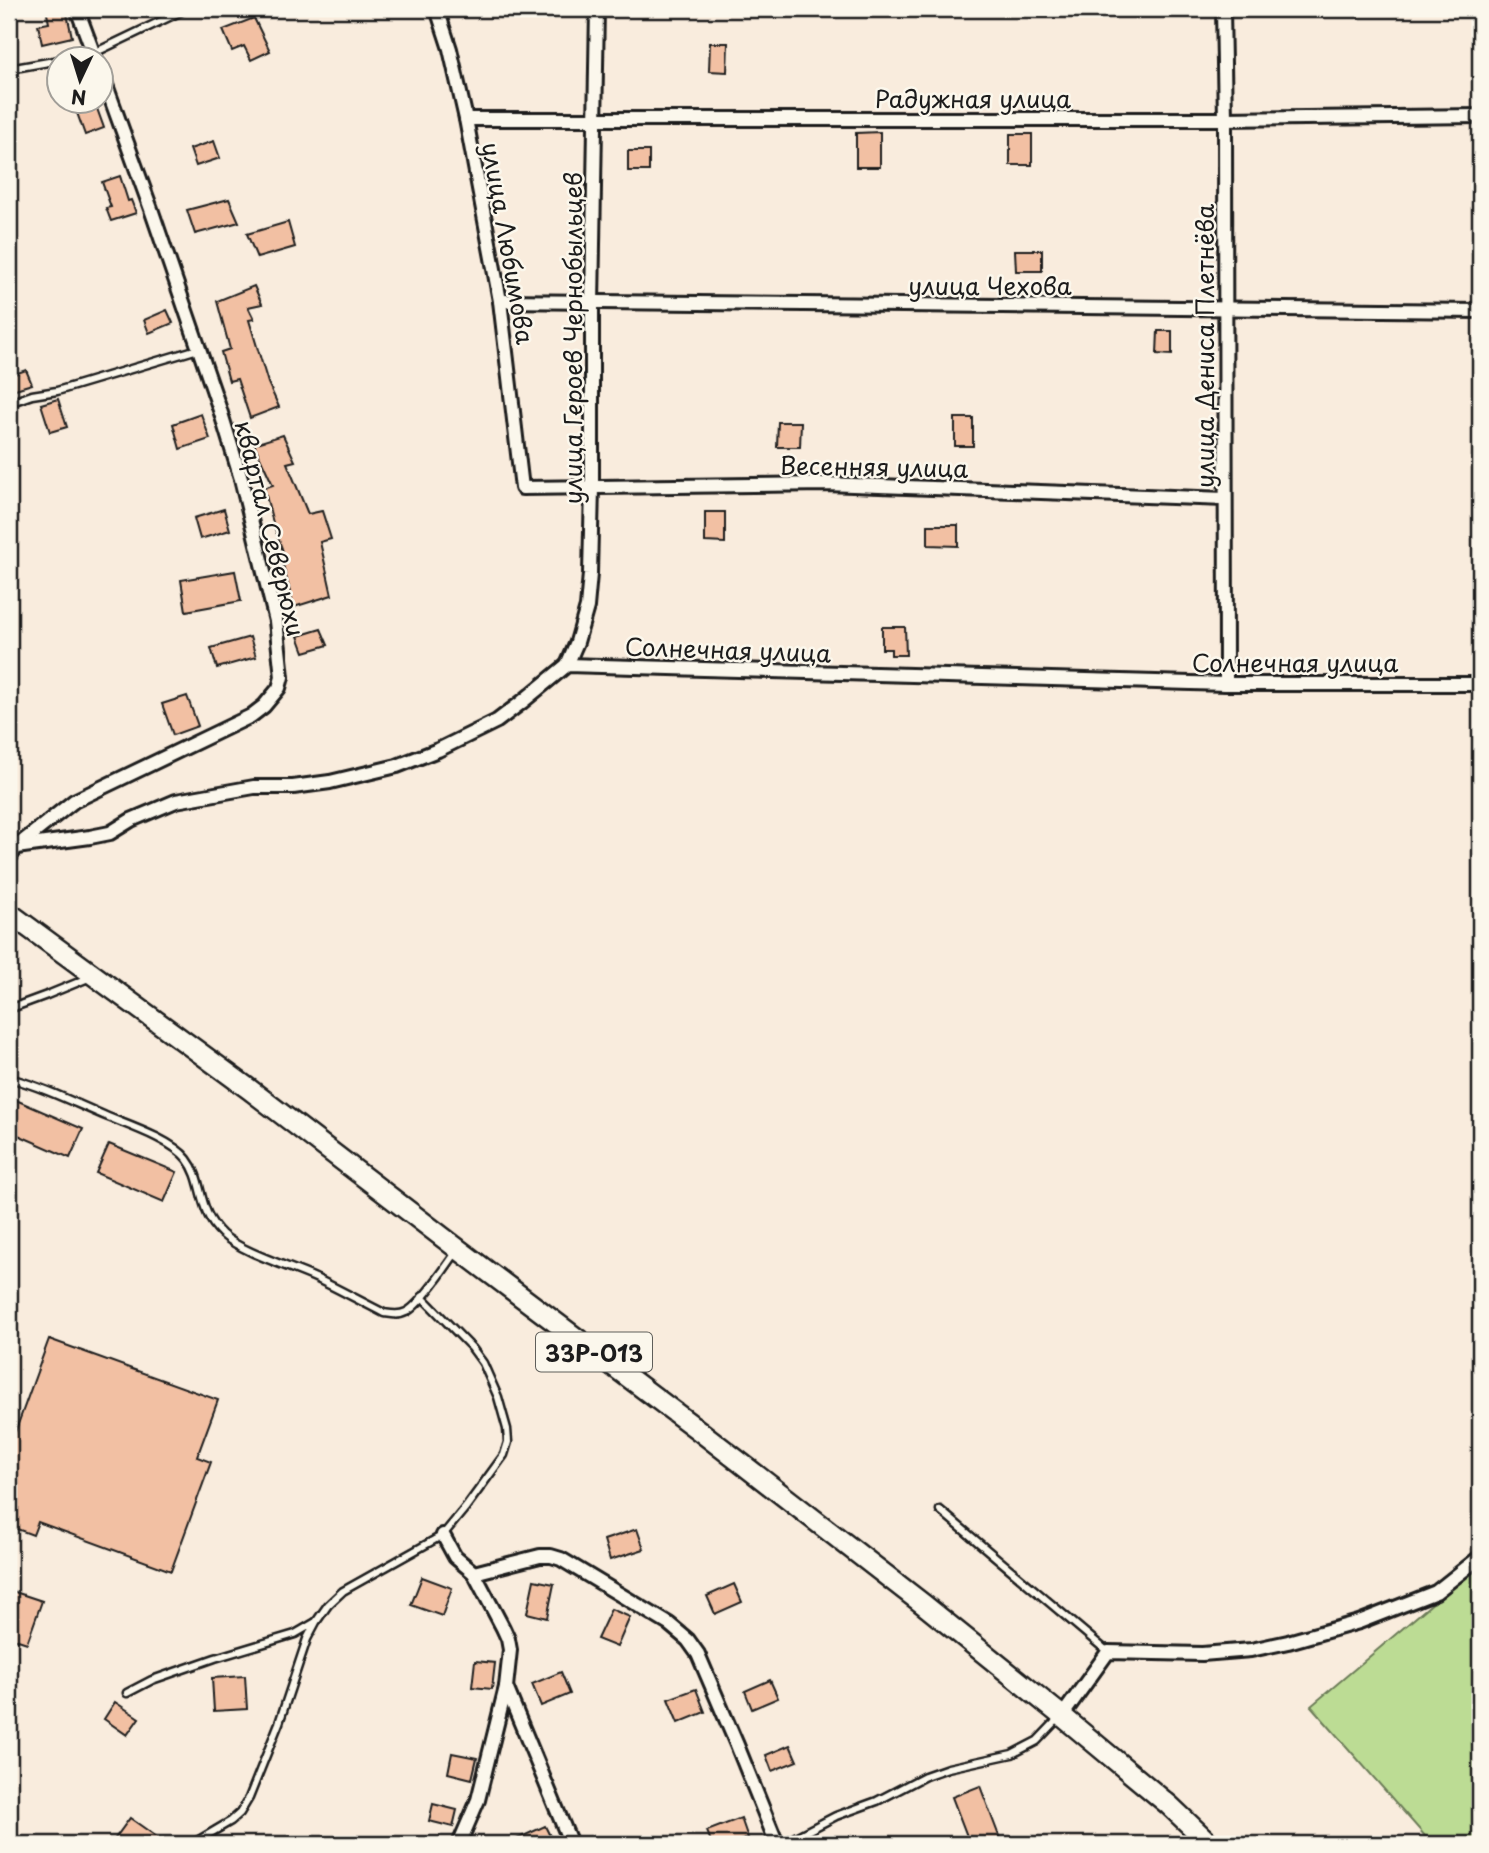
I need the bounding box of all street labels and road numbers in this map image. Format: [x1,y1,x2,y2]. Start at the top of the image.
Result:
street label: Радужная улица [875,80,1071,116]
street label: улица Любимова [474,139,544,347]
street label: улица Героев Чернобыльцев [554,172,590,504]
street label: улица Дениса Плетнёва [1186,204,1222,488]
street label: улица Чехова [908,267,1072,303]
street label: квартал Северюхи [227,416,315,640]
street label: Весенняя улица [779,446,969,486]
street label: Солнечная улица [624,627,832,671]
street label: Солнечная улица [1192,644,1398,680]
road number: 33Р-013 [536,1332,652,1372]

